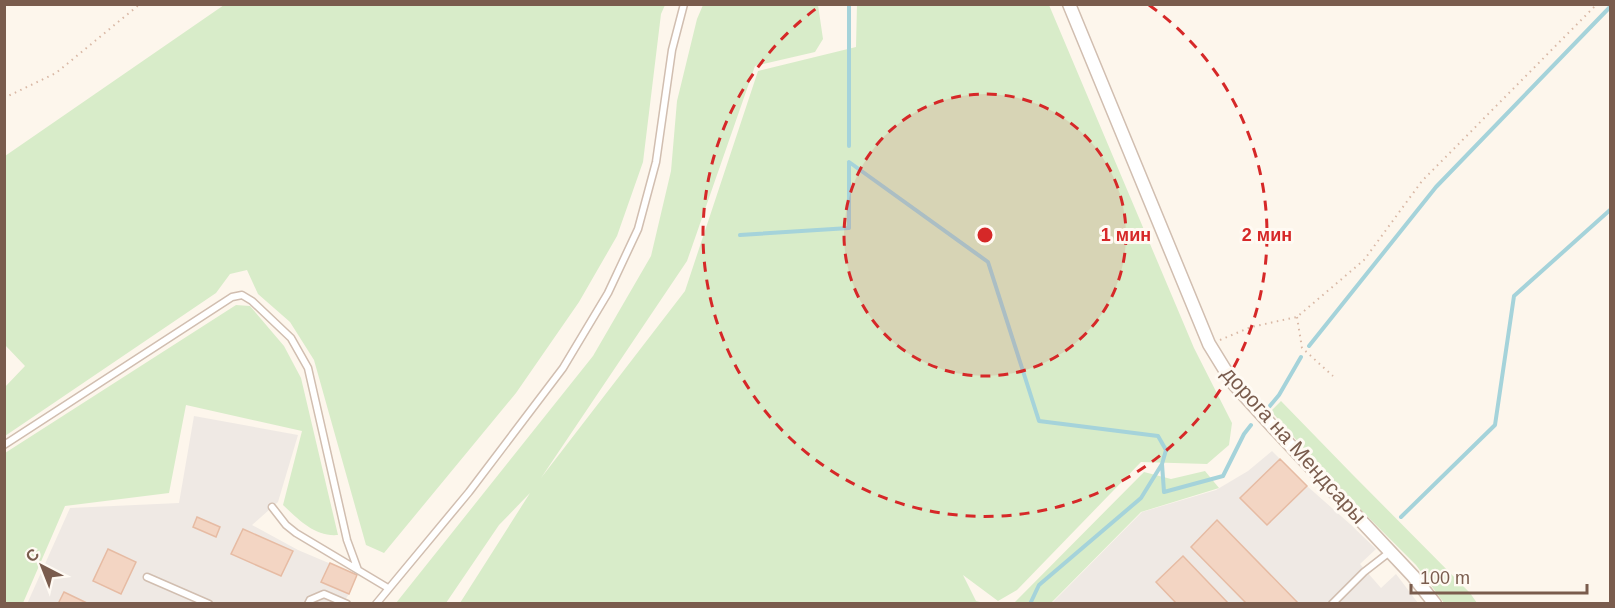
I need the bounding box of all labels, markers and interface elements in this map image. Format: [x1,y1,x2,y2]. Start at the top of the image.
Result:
centre of rings [975,225,995,245]
text: 1 мин [1101,225,1151,245]
text: 2 мин [1242,225,1292,245]
street label: дорога на Мендсары [1218,361,1371,528]
north arrow [12,536,72,596]
text: С [22,545,43,565]
scale bar [1411,557,1586,595]
text: 100 m [1420,568,1470,588]

